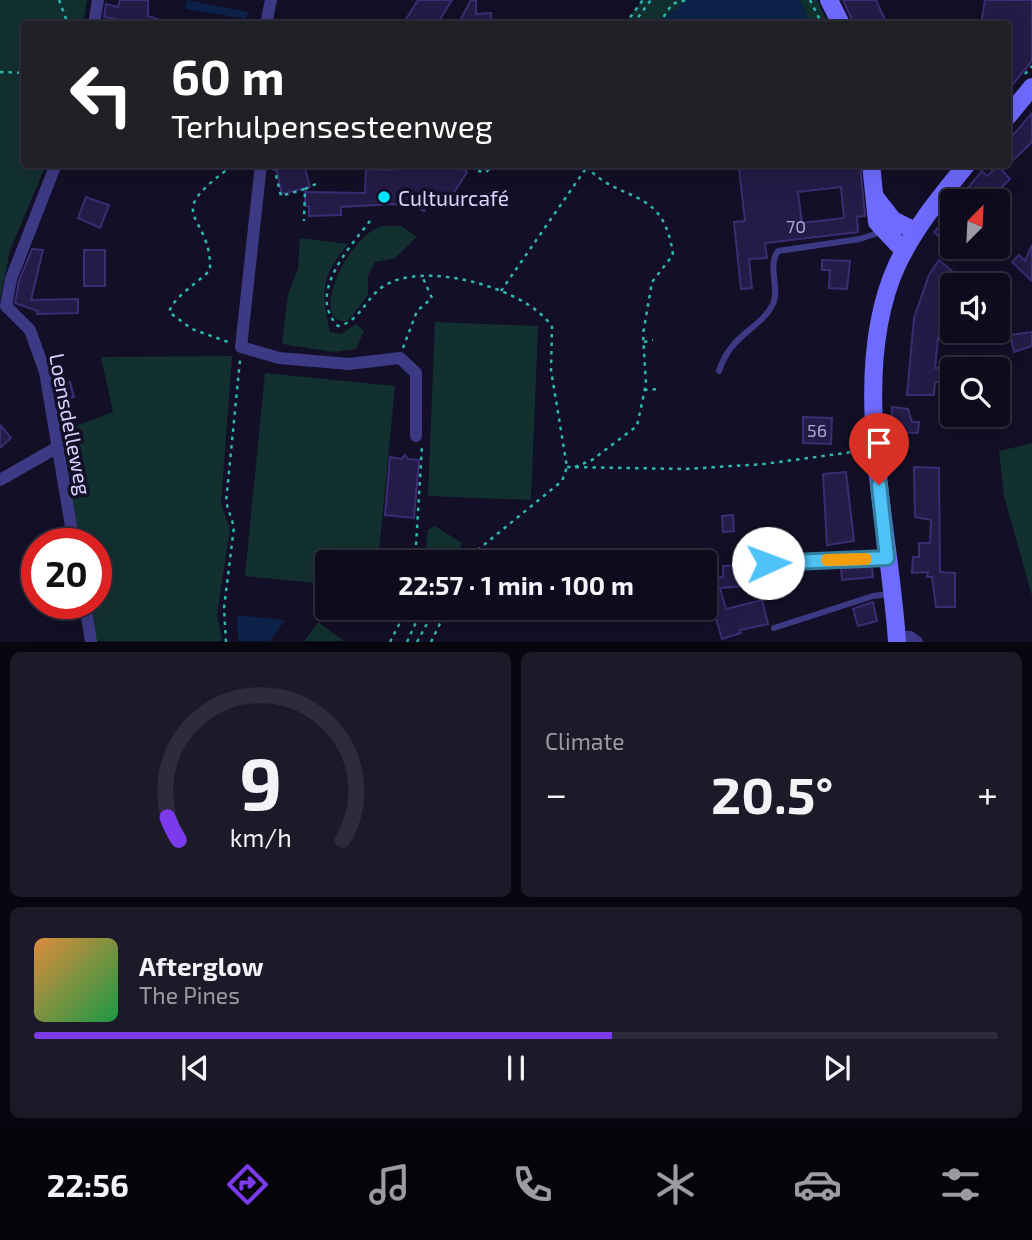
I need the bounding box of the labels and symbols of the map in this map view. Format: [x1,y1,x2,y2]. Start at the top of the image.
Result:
place label: Cultuurcafé [398,185,509,210]
marker: Cultuurcafé [376,189,392,205]
north arrow [940,189,1010,259]
house number: 70 [786,215,806,237]
street label: Loensdelleweg [45,351,97,497]
pin [849,413,909,485]
house number: 56 [807,419,827,441]
position arrow [731,526,805,600]
speed limit sign: 20 [21,528,112,619]

